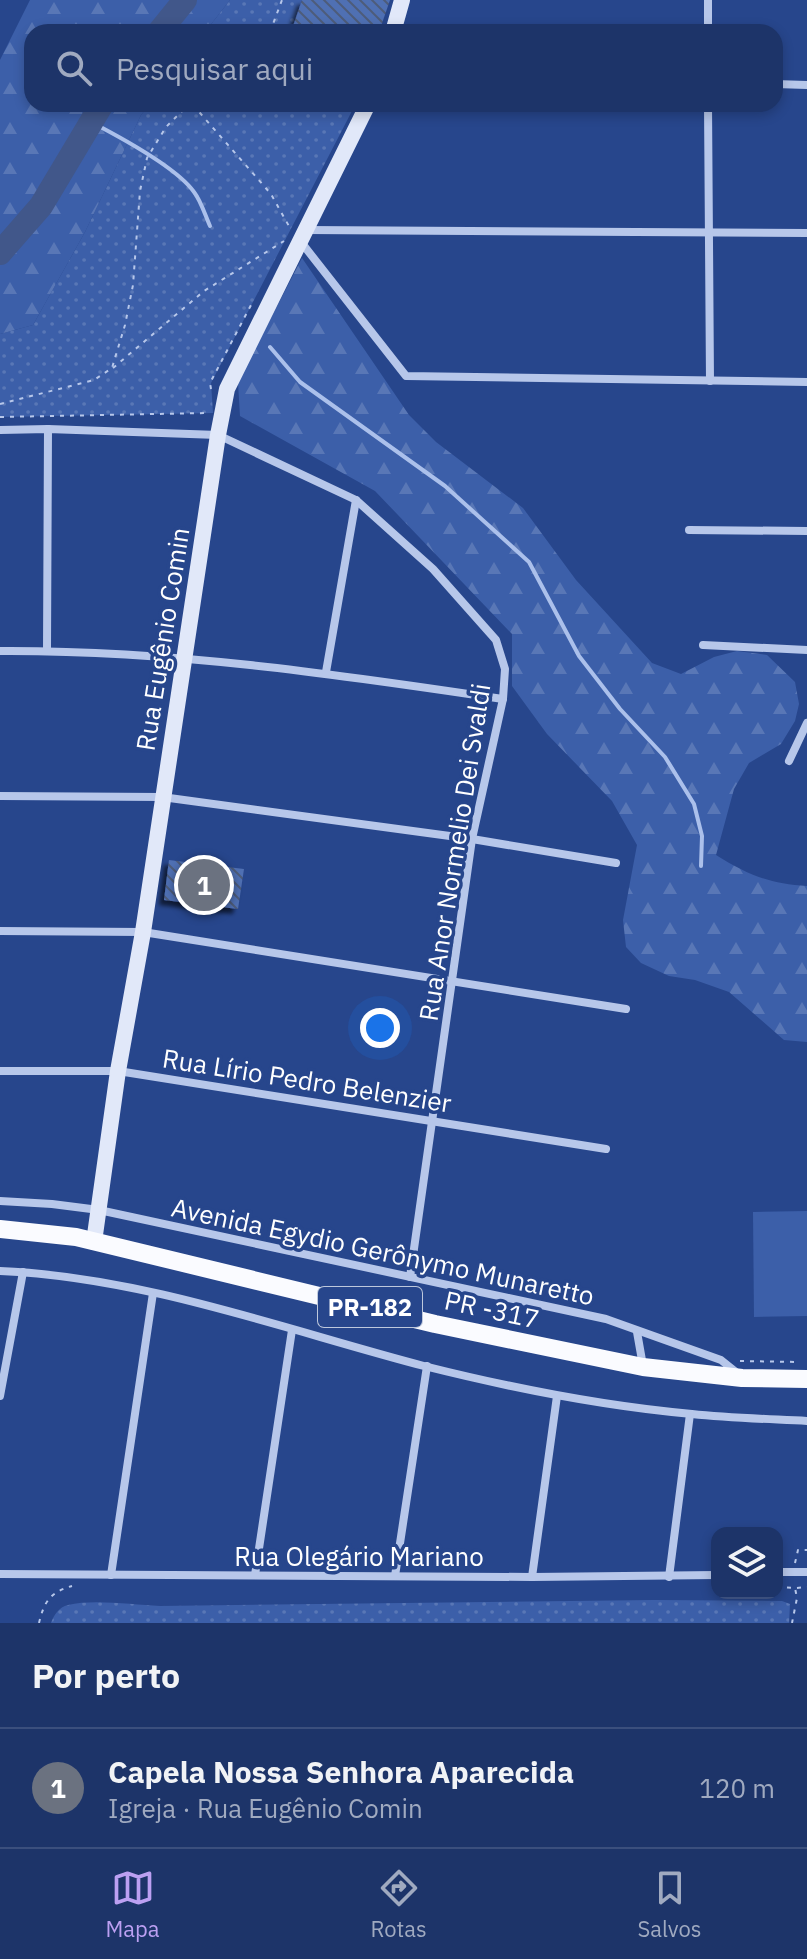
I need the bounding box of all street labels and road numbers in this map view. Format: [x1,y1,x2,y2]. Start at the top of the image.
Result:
street label: Rua Eugênio Comin [128,525,196,753]
street label: Rua Anor Normelio Dei Svaldi [411,681,497,1023]
street label: Rua Lírio Pedro Belenzier [160,1040,454,1120]
street label: Avenida Egydio Gerônymo Munaretto [169,1190,597,1312]
street label: PR -317 [442,1282,542,1336]
road number: PR-182 [318,1287,422,1327]
street label: Rua Olegário Mariano [234,1539,484,1573]

